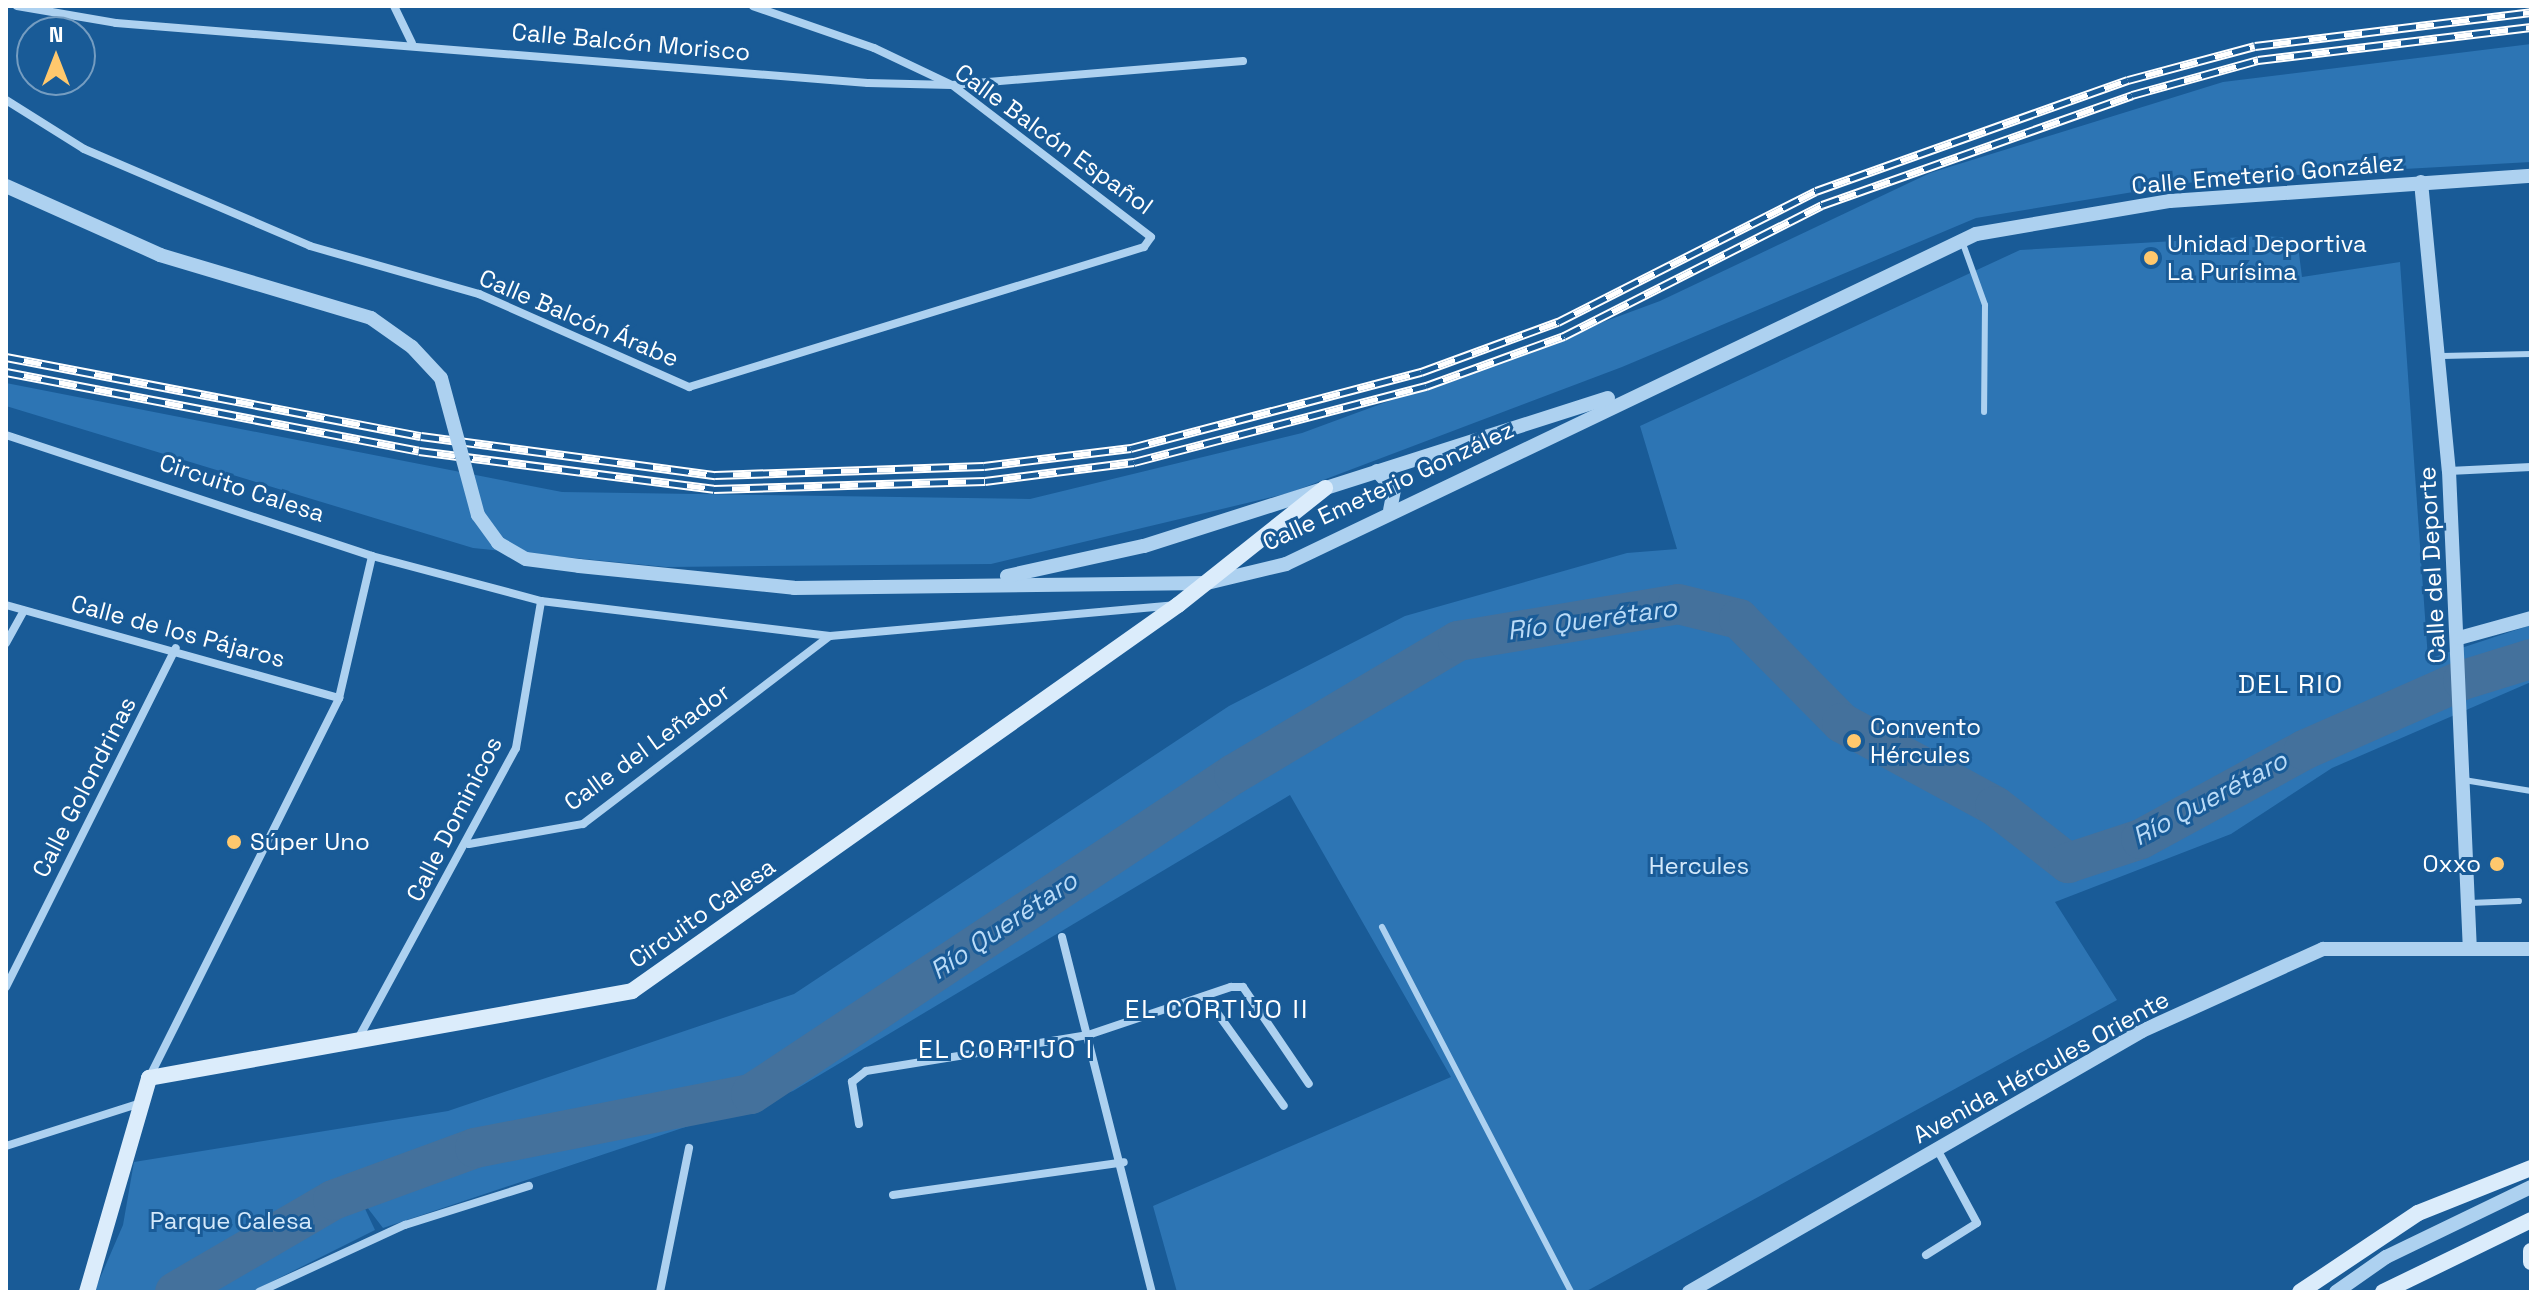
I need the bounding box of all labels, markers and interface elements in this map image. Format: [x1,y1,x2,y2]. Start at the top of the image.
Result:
north arrow [16,16,96,96]
street label: Calle Balcón Morisco [511,17,751,67]
text: N [49,20,63,48]
street label: Calle Balcón Español [949,57,1159,221]
street label: Calle Emeterio González [2130,148,2406,200]
place label: Unidad Deportiva La Purísima [2167,230,2367,286]
marker: Unidad Deportiva La Purísima [2142,249,2160,267]
street label: Calle Balcón Árabe [475,263,683,373]
street label: Calle Emeterio González [1258,415,1518,557]
street label: Circuito Calesa [156,448,328,528]
street label: Calle del Deporte [2412,466,2452,664]
street label: Calle de los Pájaros [68,589,288,673]
water label: Río Querétaro [1505,593,1679,647]
district label: DEL RIO [2238,669,2344,701]
street label: Calle del Leñador [559,677,735,817]
street label: Calle Golondrinas [26,692,142,882]
place label: Convento Hércules [1870,713,1981,769]
street label: Calle Dominicos [400,732,508,906]
marker: Convento Hércules [1845,732,1863,750]
water label: Río Querétaro [2127,745,2293,853]
place label: Súper Uno [250,828,370,856]
marker: Súper Uno [225,833,243,851]
place label: Oxxo [2422,850,2481,878]
street label: Circuito Calesa [623,852,781,974]
park label: Hercules [1649,852,1749,880]
marker: Oxxo [2488,855,2506,873]
water label: Río Querétaro [925,865,1083,987]
street label: Avenida Hércules Oriente [1908,985,2174,1149]
district label: EL CORTIJO II [1124,994,1310,1026]
district label: EL CORTIJO I [918,1034,1094,1066]
park label: Parque Calesa [150,1207,312,1235]

